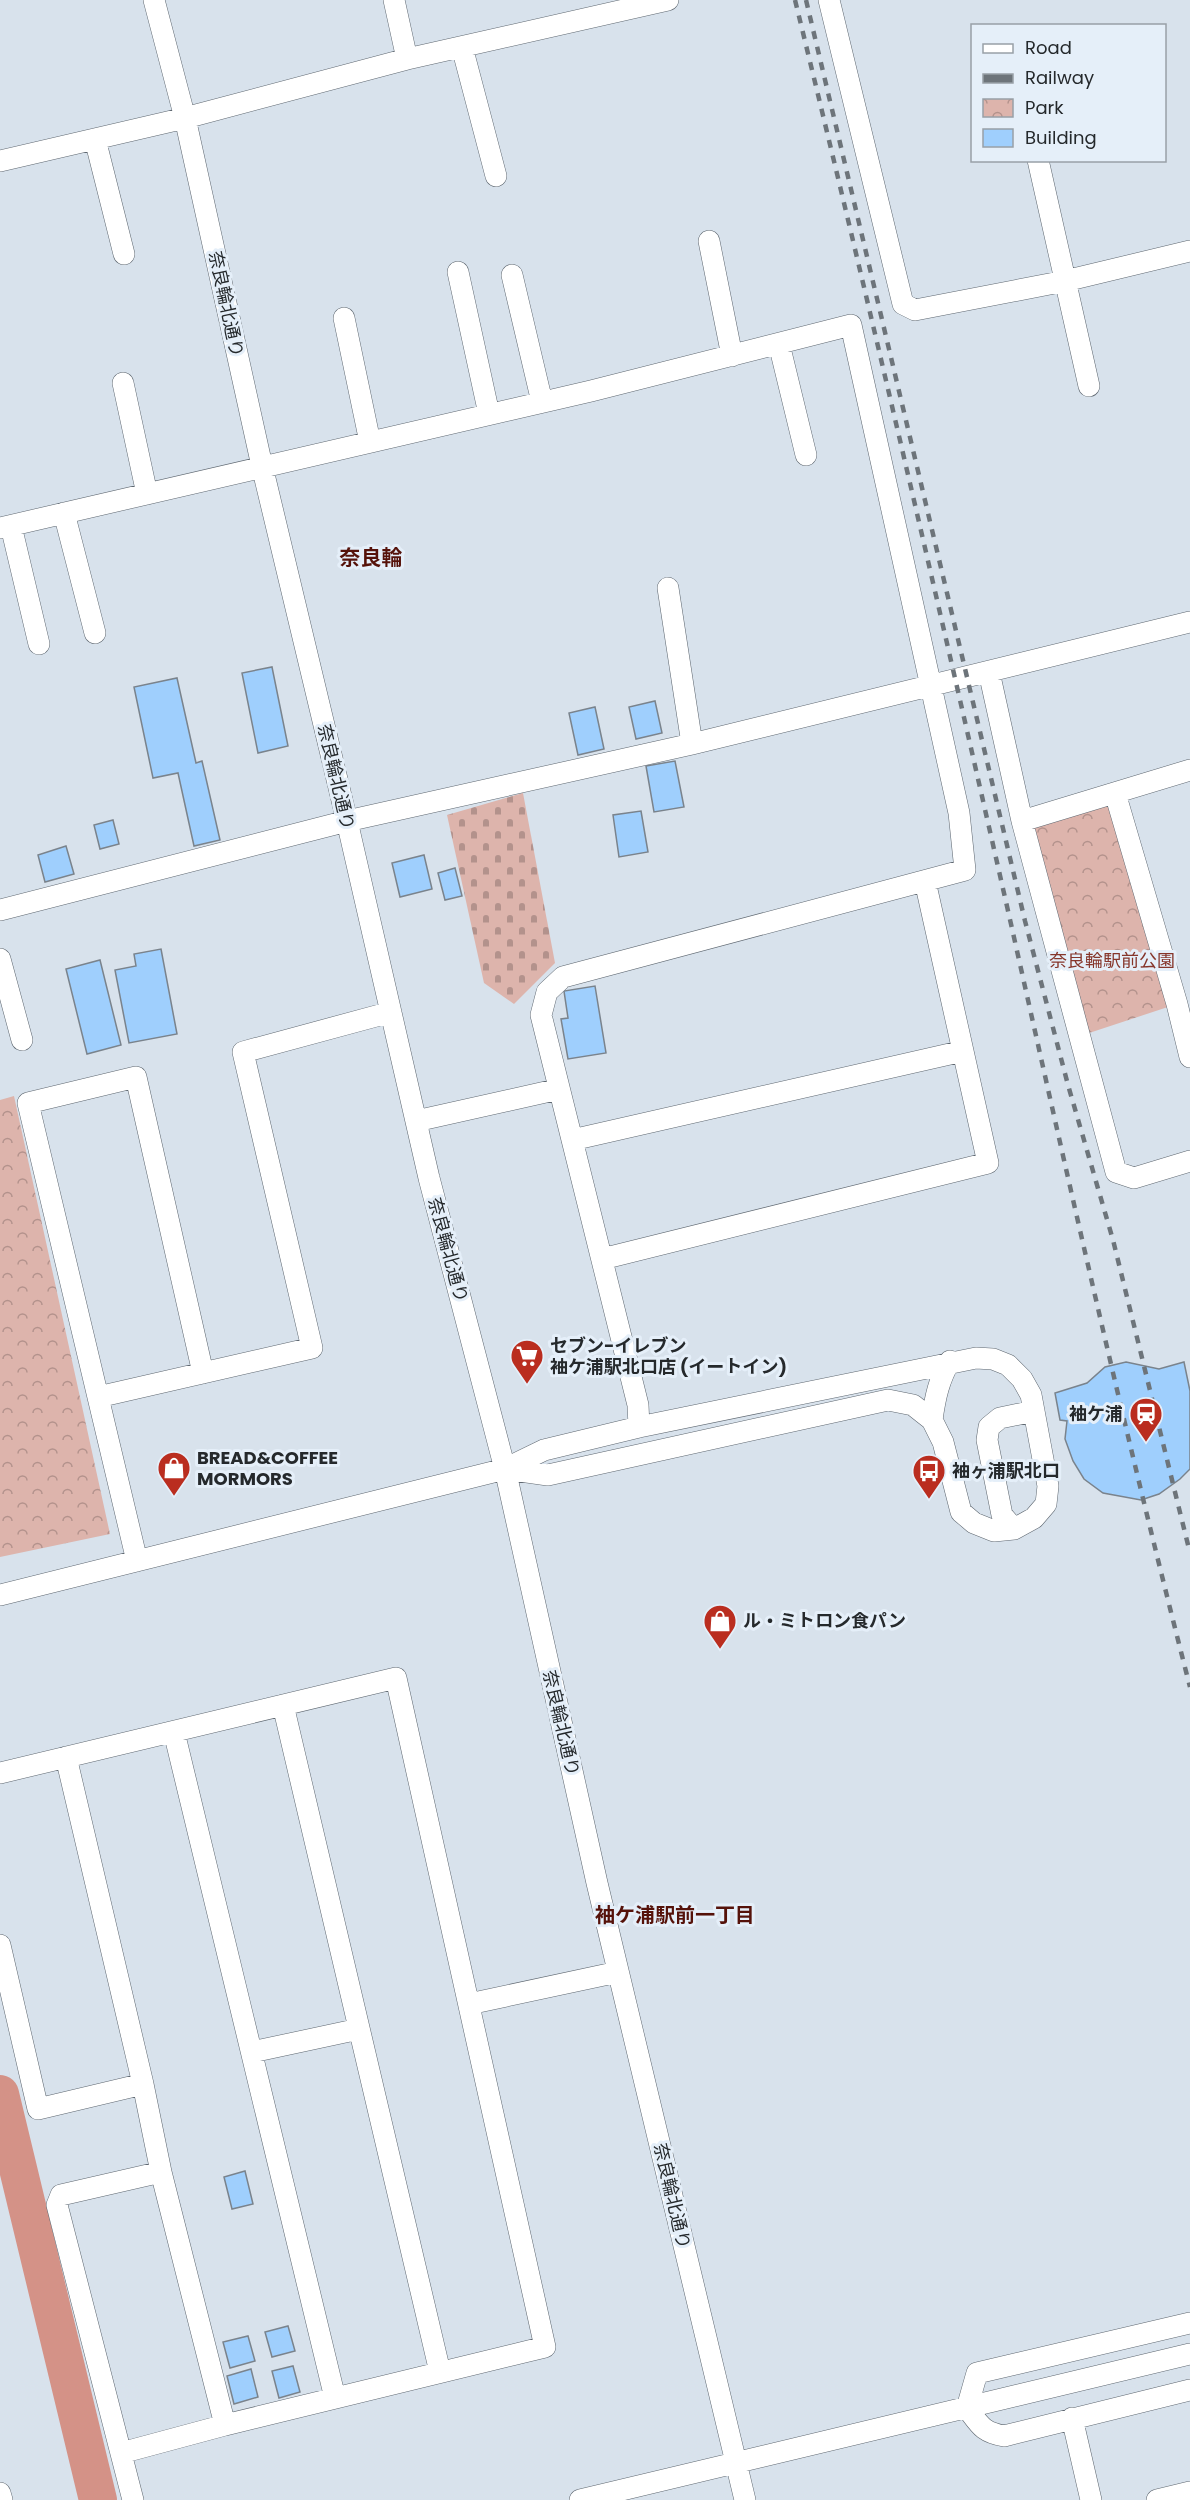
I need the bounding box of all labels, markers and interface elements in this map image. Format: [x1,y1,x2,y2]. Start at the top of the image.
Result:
legend [971,24,1166,162]
text: Road [1025,35,1072,60]
text: Railway [1025,65,1094,90]
text: Park [1025,95,1064,120]
text: Building [1025,125,1097,150]
street label: 奈良輪北通り [203,248,250,359]
district label: 奈良輪 [340,543,403,572]
street label: 奈良輪北通り [312,721,361,832]
park label: 奈良輪駅前公園 [1049,948,1175,973]
street label: 奈良輪北通り [422,1194,475,1305]
place label: セブン-イレブン 袖ケ浦駅北口店 (イートイン) [550,1333,787,1379]
supermarket icon: セブン-イレブン 袖ケ浦駅北口店 (イートイン) [509,1338,545,1385]
station icon: 袖ケ浦 [1128,1396,1164,1443]
place label: 袖ケ浦 [1069,1401,1123,1426]
place label: BREAD&COFFEE MORMORS [197,1445,338,1491]
shop icon: BREAD&COFFEE MORMORS [156,1450,192,1497]
bus stop icon: 袖ヶ浦駅北口 [911,1453,947,1500]
place label: 袖ヶ浦駅北口 [952,1458,1060,1483]
shop icon: ル・ミトロン食パン [702,1603,738,1650]
place label: ル・ミトロン食パン [743,1608,906,1633]
street label: 奈良輪北通り [537,1667,586,1778]
district label: 袖ケ浦駅前一丁目 [595,1901,755,1929]
street label: 奈良輪北通り [648,2140,697,2251]

